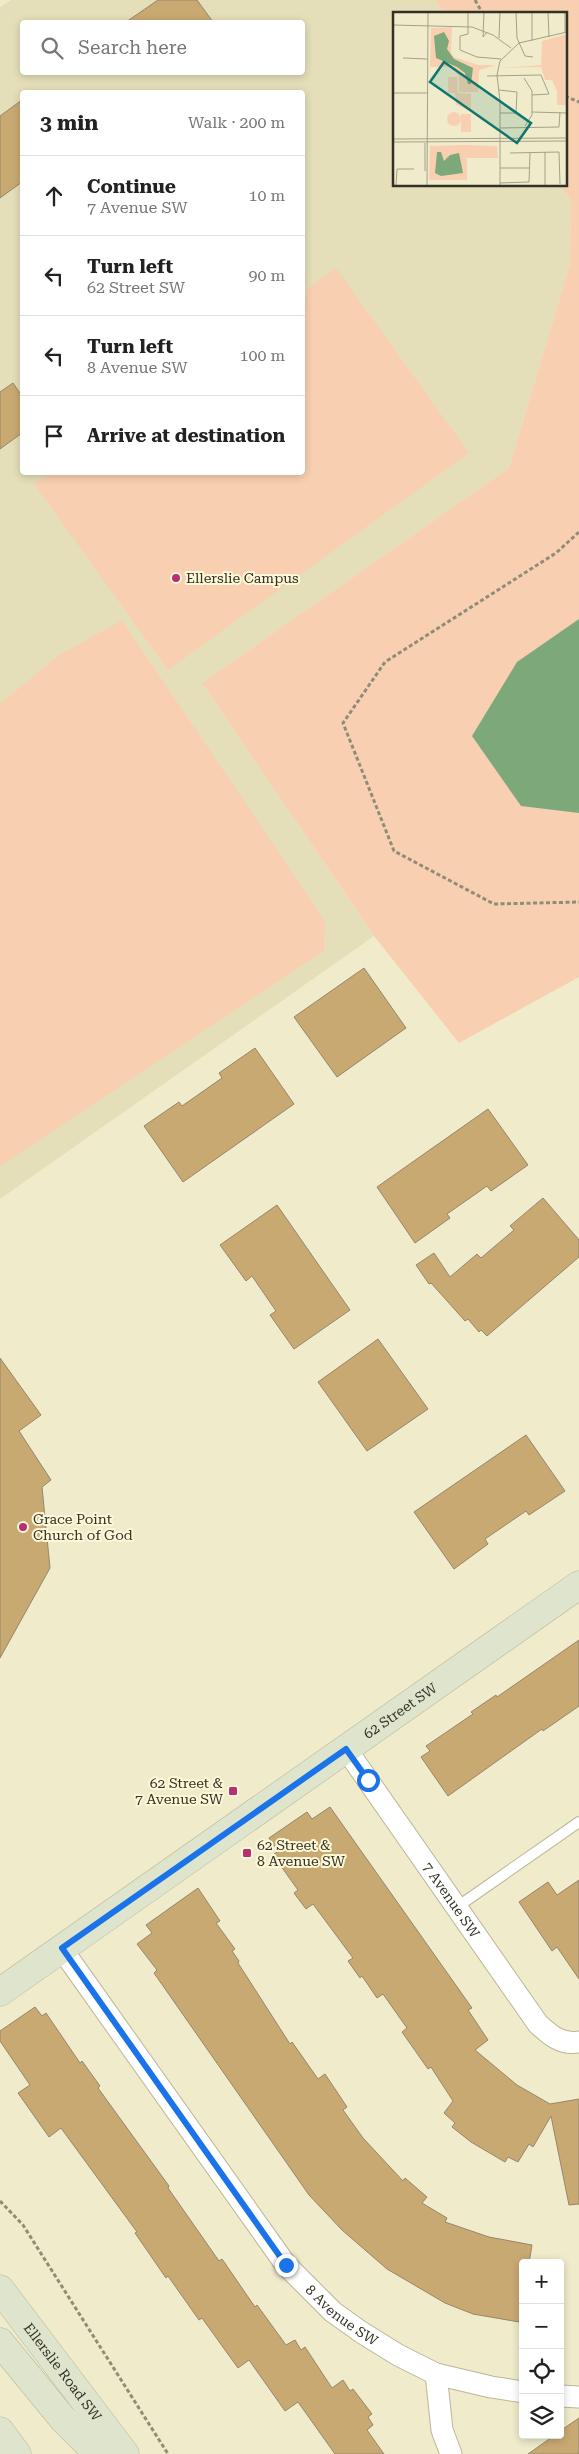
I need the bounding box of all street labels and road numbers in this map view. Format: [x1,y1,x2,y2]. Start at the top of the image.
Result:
street label: 62 Street SW [360,1679,440,1742]
street label: 7 Avenue SW [420,1859,484,1941]
street label: 8 Avenue SW [302,2281,382,2349]
street label: Ellerslie Road SW [21,2320,105,2425]

